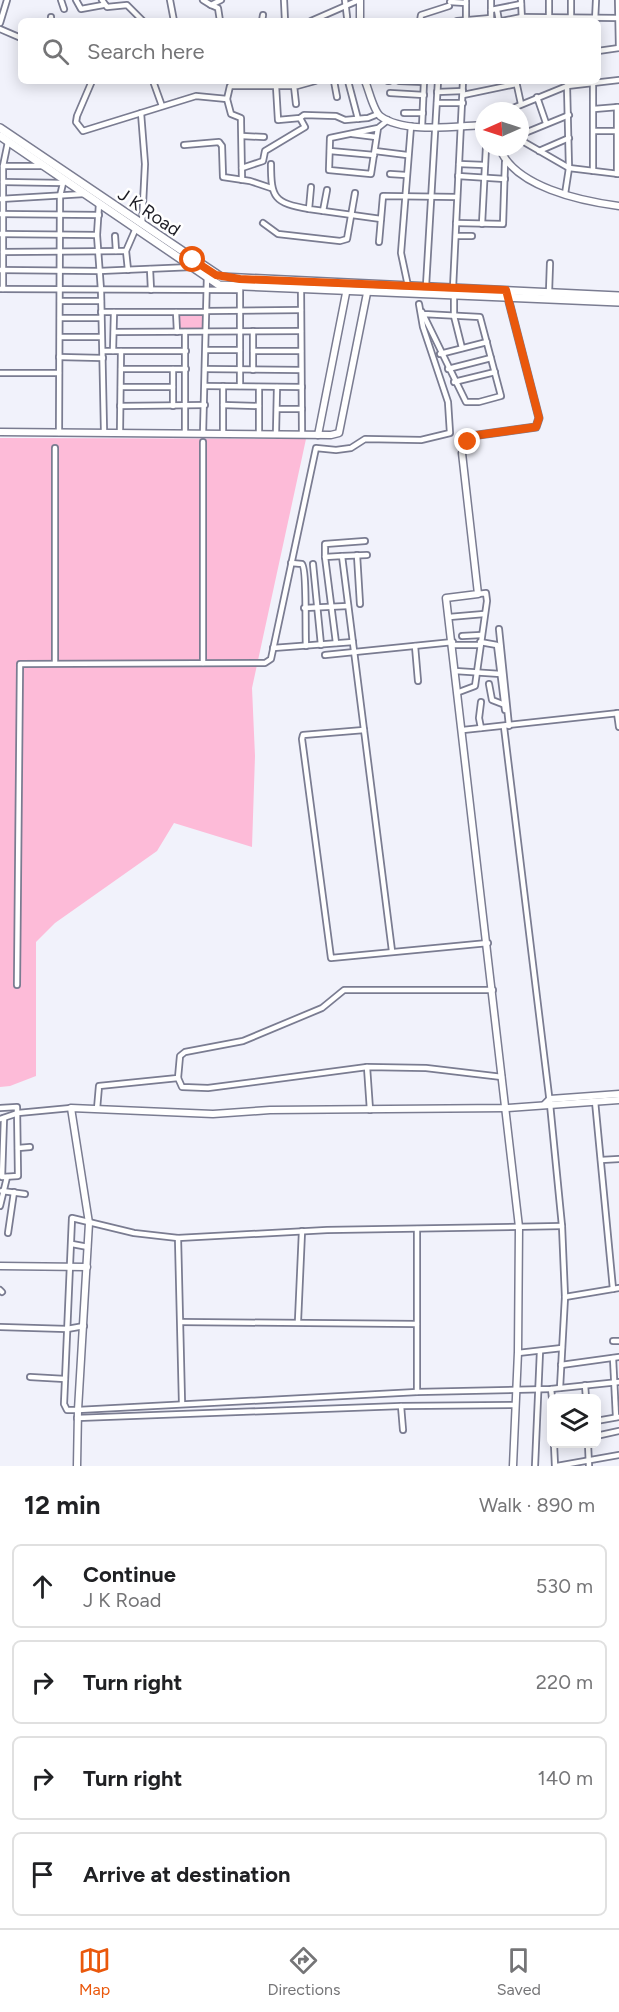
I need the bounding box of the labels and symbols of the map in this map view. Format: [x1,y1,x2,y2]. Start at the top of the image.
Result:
north arrow [475,102,529,156]
street label: J K Road [114,183,184,241]
route start [179,246,205,272]
route end [454,428,480,454]

